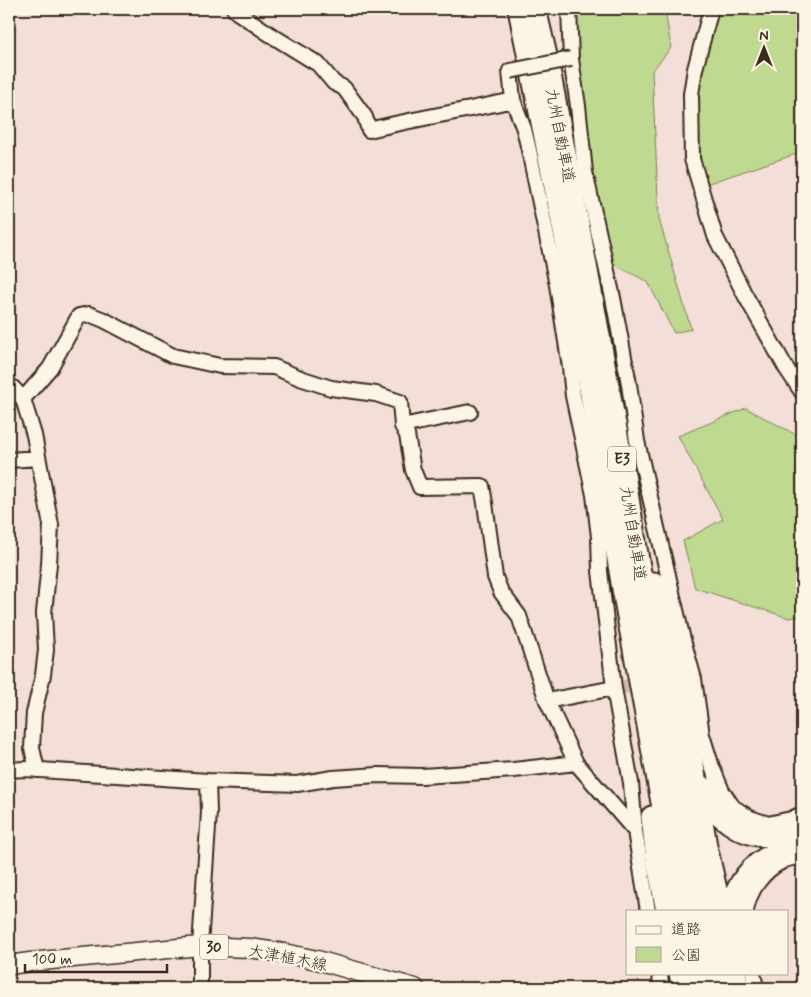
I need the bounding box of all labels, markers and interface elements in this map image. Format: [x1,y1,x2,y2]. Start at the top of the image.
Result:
north arrow [738,22,788,72]
text: N [759,27,769,45]
street label: 九州自動車道 [540,86,579,184]
road number: E3 [608,446,636,472]
street label: 九州自動車道 [615,484,650,582]
legend [626,910,788,974]
text: 道路 [671,920,701,940]
road number: 30 [200,934,228,960]
street label: 大津植木線 [246,941,329,976]
scale bar [25,942,168,974]
text: 公園 [671,946,701,966]
text: 100 m [32,950,72,970]

